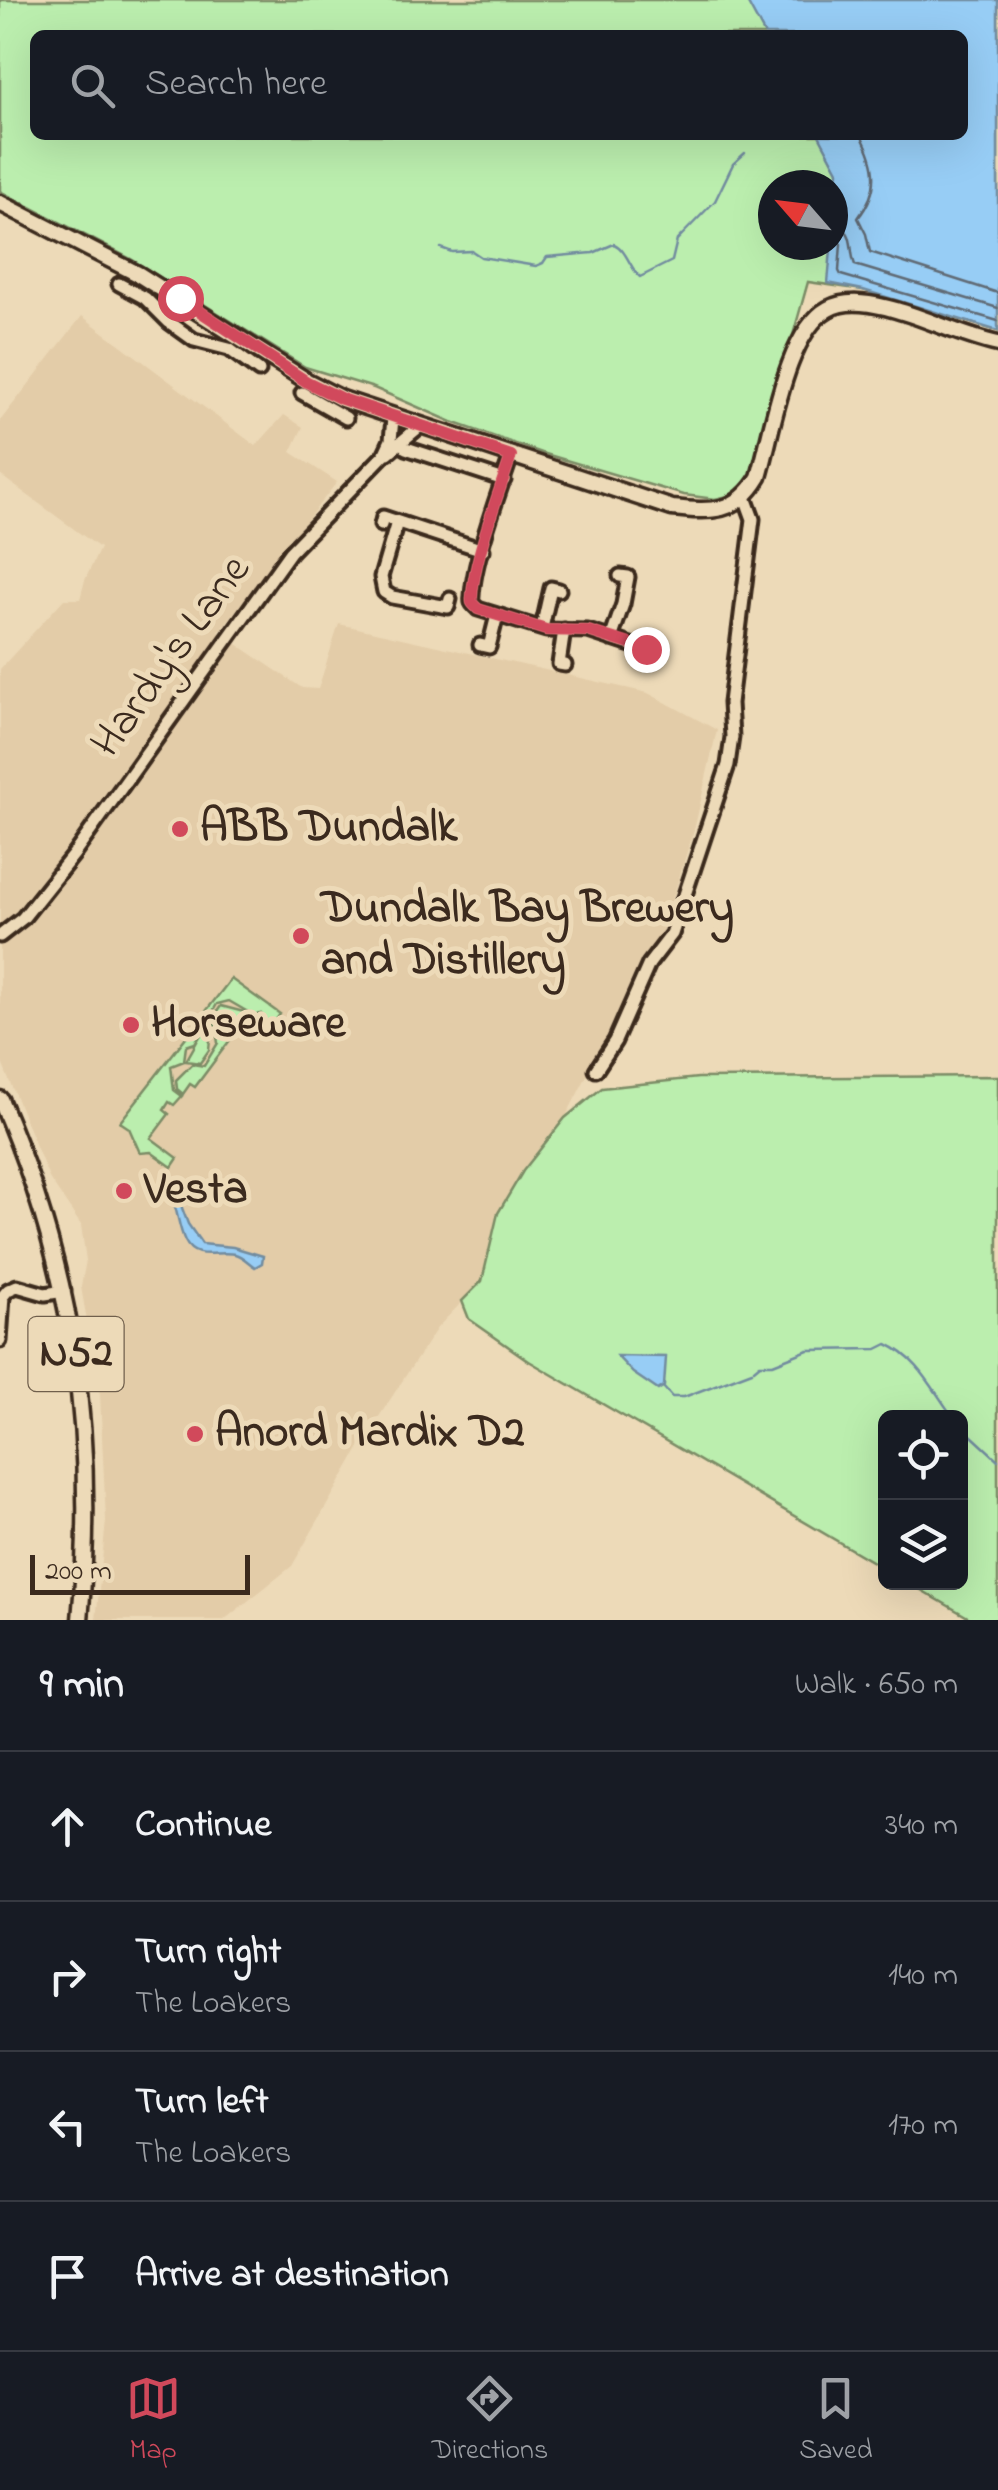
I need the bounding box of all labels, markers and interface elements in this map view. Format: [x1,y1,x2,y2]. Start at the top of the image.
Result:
search box [30,30,968,140]
text: Search here [145,57,327,113]
icon: search [65,58,120,113]
north arrow [758,170,848,260]
route start [158,276,204,322]
street label: Hardy's Lane [76,541,269,772]
route end [624,627,670,673]
place label: ABB Dundalk [200,796,459,862]
marker: ABB Dundalk [169,818,191,840]
place label: Dundalk Bay Brewery and Distillery [319,877,734,995]
marker: Dundalk Bay Brewery and Distillery [290,925,312,947]
place label: Horseware [151,992,347,1058]
marker: Horseware [120,1014,142,1036]
place label: Vesta [143,1158,248,1224]
marker: Vesta [113,1180,135,1202]
road number: N52 [28,1317,124,1391]
place label: Anord Mardix D2 [215,1401,525,1467]
map controls [878,1410,968,1590]
button: locate [878,1410,968,1500]
marker: Anord Mardix D2 [184,1423,206,1445]
button: layers [878,1500,968,1590]
scale bar [30,1550,250,1594]
text: 200 m [45,1552,112,1593]
text: 9 min [40,1655,124,1716]
text: Walk · 650 m [795,1662,958,1709]
text: Continue [135,1798,271,1854]
icon: ahead [40,1799,95,1854]
text: 340 m [885,1803,958,1850]
text: Turn right [135,1925,281,1981]
icon: right [40,1949,95,2004]
text: 140 m [888,1953,958,2000]
text: The Loakers [135,1981,291,2028]
text: Turn left [135,2075,268,2131]
icon: left [40,2099,95,2154]
text: 170 m [888,2103,958,2150]
text: The Loakers [135,2131,291,2178]
text: Arrive at destination [135,2248,449,2304]
icon: arrive [40,2249,95,2304]
tab: Map [126,2371,181,2472]
tab: Directions [432,2371,548,2472]
tab: Saved [799,2371,872,2472]

